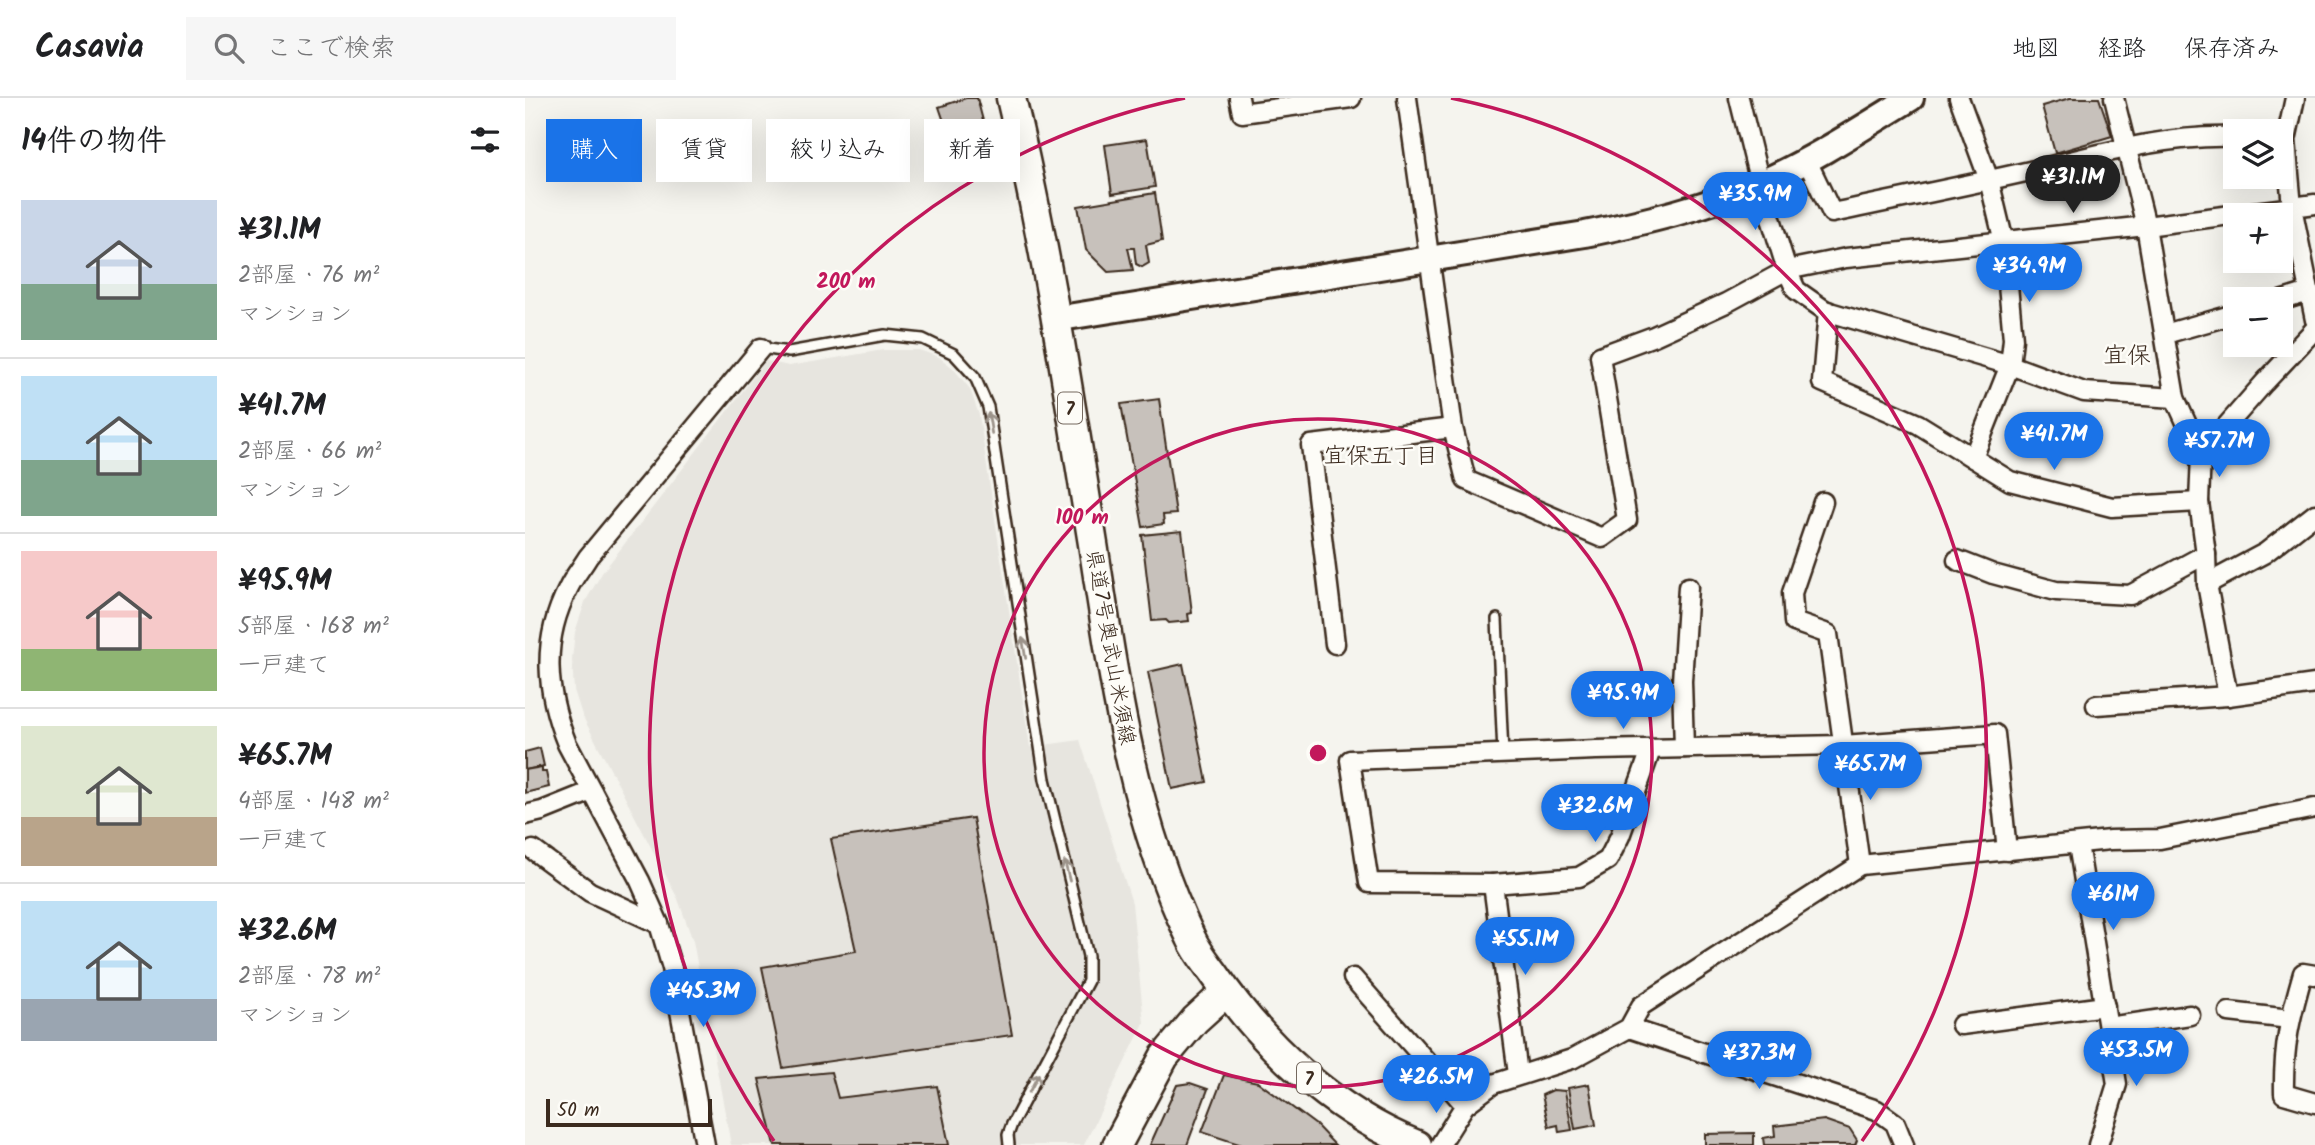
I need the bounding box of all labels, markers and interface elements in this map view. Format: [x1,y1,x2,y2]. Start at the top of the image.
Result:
search box [186,17,676,80]
text: Casavia [35,22,144,75]
text: ここで検索 [266,28,396,70]
icon: search [210,29,248,67]
text: 地図 [2012,30,2060,69]
text: 経路 [2098,30,2146,69]
text: 保存済み [2184,30,2280,69]
text: 14件の物件 [21,118,166,166]
chip: 購入 [546,119,642,182]
chip: 賃貸 [656,119,752,182]
chip: 絞り込み [766,119,910,182]
chip: 新着 [924,119,1020,182]
map controls [2223,119,2293,357]
button: layers [2223,119,2293,189]
icon: filters [466,121,504,159]
pin: ¥31.1M [2016,156,2130,215]
text: ¥31.1M [2041,160,2105,196]
pin: ¥35.9M [1698,172,1812,232]
text: ¥35.9M [1719,177,1791,213]
button: + [2223,203,2293,273]
text: ¥31.1M [238,207,321,255]
icon: home [77,228,161,312]
pin: ¥34.9M [1972,244,2086,304]
text: ¥34.9M [1992,249,2066,285]
text: 2部屋 · 76 m² [238,258,379,294]
text: 200 m [816,266,876,299]
button: − [2223,287,2293,357]
text: マンション [238,297,352,333]
district label: 宜保 [2103,337,2151,376]
text: ¥41.7M [238,383,326,431]
road number: 7 [1058,392,1082,424]
icon: home [77,404,161,488]
one-way arrow [984,412,997,435]
pin: ¥41.7M [1997,412,2111,472]
text: ¥41.7M [2020,417,2088,453]
pin: ¥57.7M [2162,420,2276,479]
text: ¥57.7M [2184,424,2254,460]
text: 2部屋 · 66 m² [238,434,381,470]
district label: 宜保五丁目 [1324,439,1439,475]
text: マンション [238,473,352,509]
text: 100 m [1055,502,1109,535]
street label: 県道7号奥武山米須線 [1076,547,1143,748]
text: ¥95.9M [238,558,332,606]
icon: home [77,579,161,663]
text: 5部屋 · 168 m² [238,609,389,645]
one-way arrow [1017,637,1030,660]
text: 一戸建て [238,648,330,684]
pin: ¥95.9M [1566,672,1680,731]
text: ¥95.9M [1587,676,1659,712]
text: ¥65.7M [238,733,332,781]
centre of rings [1306,741,1330,765]
pin: ¥65.7M [1813,742,1927,802]
text: ¥65.7M [1834,747,1906,783]
icon: home [77,754,161,838]
text: 4部屋 · 148 m² [238,784,389,820]
pin: ¥32.6M [1538,784,1652,844]
text: ¥32.6M [1557,789,1633,825]
text: 一戸建て [238,823,330,859]
one-way arrow [1060,860,1073,883]
pin: ¥61M [2072,872,2154,932]
text: ¥61M [2088,877,2138,913]
text: ¥32.6M [238,908,336,956]
pin: ¥55.1M [1468,918,1582,977]
text: ¥55.1M [1491,922,1559,958]
icon: home [77,929,161,1013]
text: 2部屋 · 78 m² [238,959,380,995]
pin: ¥45.3M [646,970,760,1029]
text: ¥45.3M [666,974,740,1010]
text: マンション [238,998,352,1034]
pin: ¥53.5M [2079,1028,2193,1088]
pin: ¥37.3M [1702,1032,1816,1091]
text: ¥53.5M [2100,1033,2172,1069]
text: ¥37.3M [1722,1036,1796,1072]
pin: ¥26.5M [1379,1056,1493,1115]
text: ¥26.5M [1399,1060,1473,1096]
road number: 7 [1297,1062,1321,1094]
one-way arrow [1028,1073,1041,1094]
scale bar [546,1096,712,1128]
text: 50 m [557,1096,599,1126]

